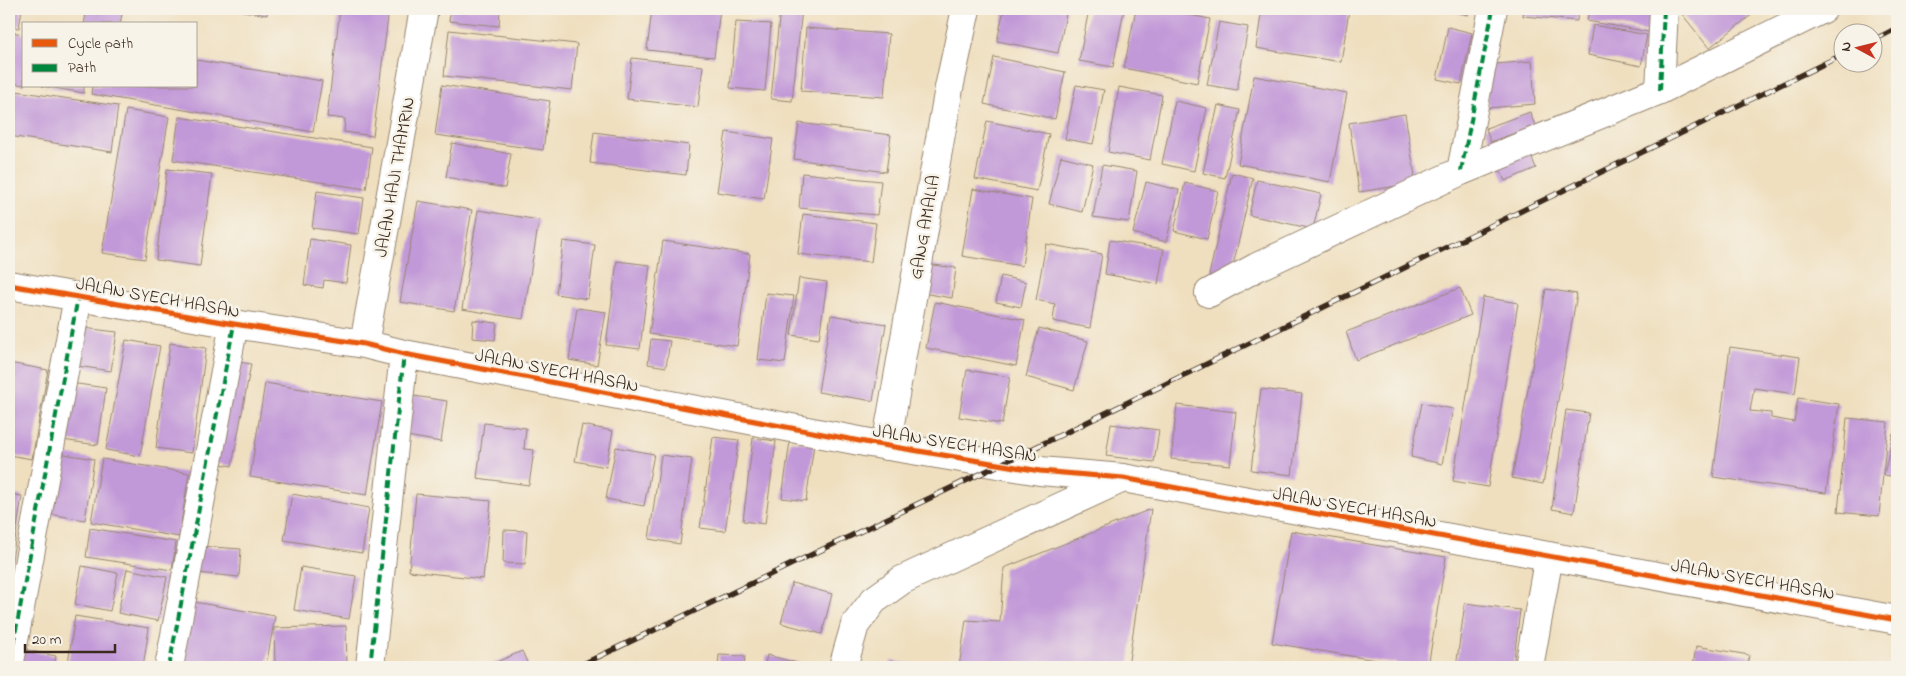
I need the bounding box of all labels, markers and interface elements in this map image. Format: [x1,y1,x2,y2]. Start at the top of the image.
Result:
legend [22,22,198,88]
north arrow [1834,22,1884,72]
text: Cycle path [68,33,133,56]
text: N [1836,41,1858,53]
text: Path [68,57,96,79]
street label: JALAN HAJI THAMRIN [369,95,423,260]
street label: GANG AMALIA [904,173,948,281]
street label: JALAN SYECH HASAN [74,272,242,326]
street label: JALAN SYECH HASAN [473,343,641,401]
street label: JALAN SYECH HASAN [871,419,1039,471]
street label: JALAN SYECH HASAN [1271,482,1439,536]
street label: JALAN SYECH HASAN [1669,554,1837,608]
scale bar [25,621,115,653]
text: 20 m [32,629,62,651]

